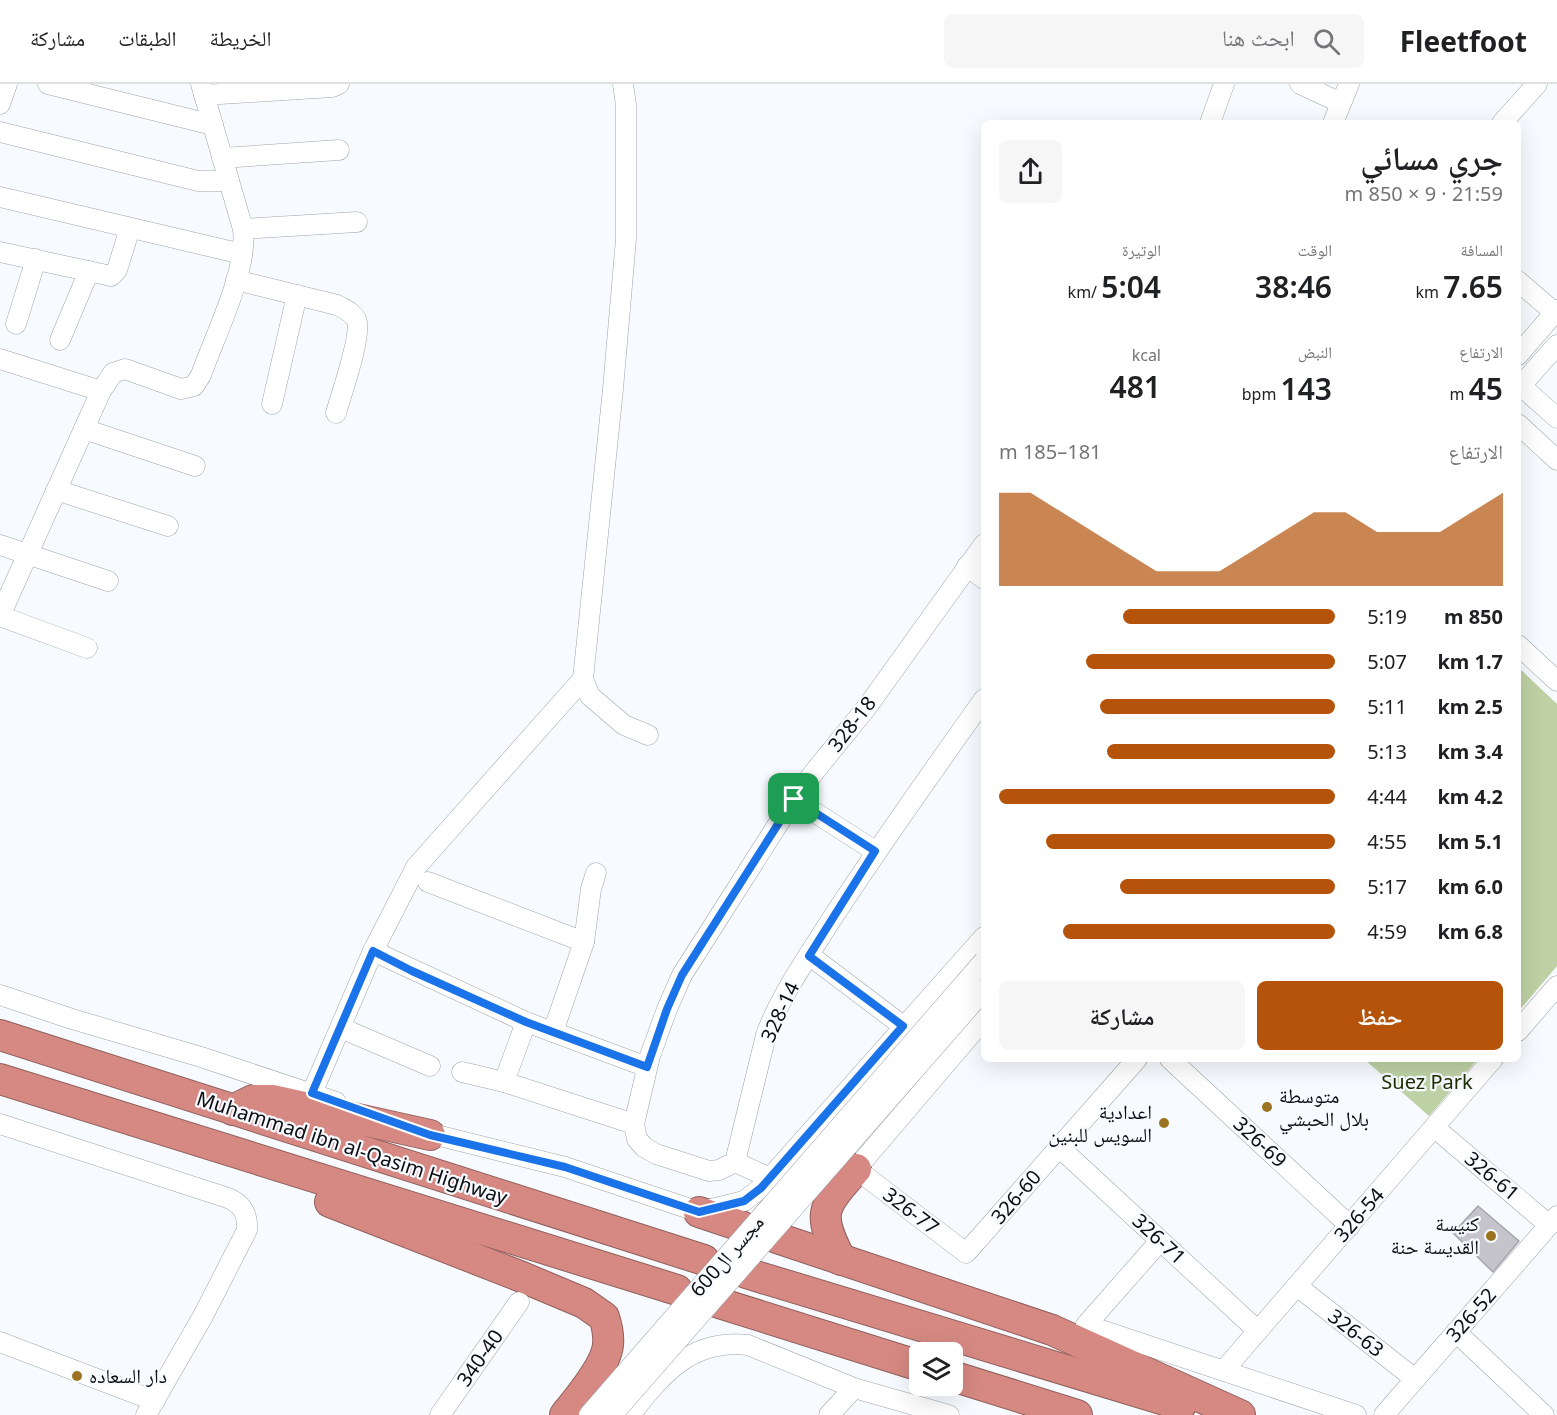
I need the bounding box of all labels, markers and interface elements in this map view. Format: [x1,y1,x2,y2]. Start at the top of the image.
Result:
search box [944,14,1364,68]
text: ابحث هنا [1222,22,1295,52]
text: Fleetfoot [1400,22,1527,60]
text: مشاركة [30,24,85,52]
text: الطبقات [118,24,177,52]
text: الخريطة [210,24,271,52]
icon: search [1310,25,1343,58]
text: جري مسائي [1360,135,1503,180]
button: share [999,140,1062,203]
text: 21:59 · 9 × 850 m [1345,180,1503,207]
text: الوتيرة [1122,239,1161,261]
text: الوقت [1298,239,1332,261]
text: المسافة [1461,239,1503,261]
text: 5:04 [1101,266,1161,307]
text: 38:46 [1255,266,1332,307]
text: 7.65 [1443,266,1503,307]
text: /km [1068,281,1101,303]
text: km [1416,281,1443,303]
text: النبض [1298,341,1332,363]
text: الارتفاع [1459,341,1503,363]
text: kcal [1132,344,1161,366]
text: 481 [1110,366,1161,407]
text: 143 [1281,368,1332,409]
text: 45 [1469,368,1503,409]
text: bpm [1242,383,1281,405]
text: m [1450,383,1469,405]
text: 181–185 m [999,438,1102,465]
text: الارتفاع [1448,438,1503,465]
text: 5:19 [1367,603,1407,630]
text: 850 m [1444,603,1503,630]
text: 5:07 [1367,648,1407,675]
text: 1.7 km [1437,648,1503,675]
street label: 328-18 [821,690,882,757]
text: 5:11 [1367,693,1407,720]
text: 2.5 km [1437,693,1503,720]
text: 5:13 [1367,738,1407,765]
text: 3.4 km [1437,738,1503,765]
pin [768,773,819,824]
icon: arrive [777,782,810,815]
text: 4:44 [1367,783,1407,810]
text: 4.2 km [1437,783,1503,810]
text: 4:55 [1367,828,1407,855]
text: 5.1 km [1437,828,1503,855]
text: 5:17 [1367,873,1407,900]
text: 6.0 km [1437,873,1503,900]
text: 4:59 [1367,918,1407,945]
text: 6.8 km [1437,918,1503,945]
street label: 328-14 [754,977,805,1046]
button: مشاركة [999,981,1245,1050]
button: حفظ [1257,981,1503,1050]
park label: Suez Park [1381,1068,1473,1095]
place label: متوسطة بلال الحبشي [1279,1082,1369,1135]
street label: Muhammad ibn al-Qasim Highway [193,1084,512,1211]
place label: اعدادية السويس للبنين [1048,1098,1152,1148]
marker: متوسطة بلال الحبشي [1260,1100,1274,1114]
street label: 326-69 [1228,1110,1293,1173]
marker: اعدادية السويس للبنين [1157,1116,1171,1130]
street label: 326-61 [1459,1145,1525,1206]
street label: 326-60 [985,1164,1047,1230]
street label: 326-77 [878,1181,945,1241]
street label: 326-54 [1328,1181,1390,1248]
street label: 326-71 [1127,1207,1192,1270]
street label: مجسر ال600 [684,1209,770,1302]
place label: كنيسة القديسة حنة [1391,1210,1479,1260]
marker: كنيسة القديسة حنة [1484,1229,1498,1243]
street label: 326-52 [1440,1282,1502,1348]
street label: 326-63 [1323,1302,1390,1363]
street label: 340-40 [450,1324,509,1392]
map controls [909,1342,963,1396]
button: layers [909,1342,963,1396]
place label: دار السعاده [89,1362,167,1389]
marker: دار السعاده [70,1369,84,1383]

